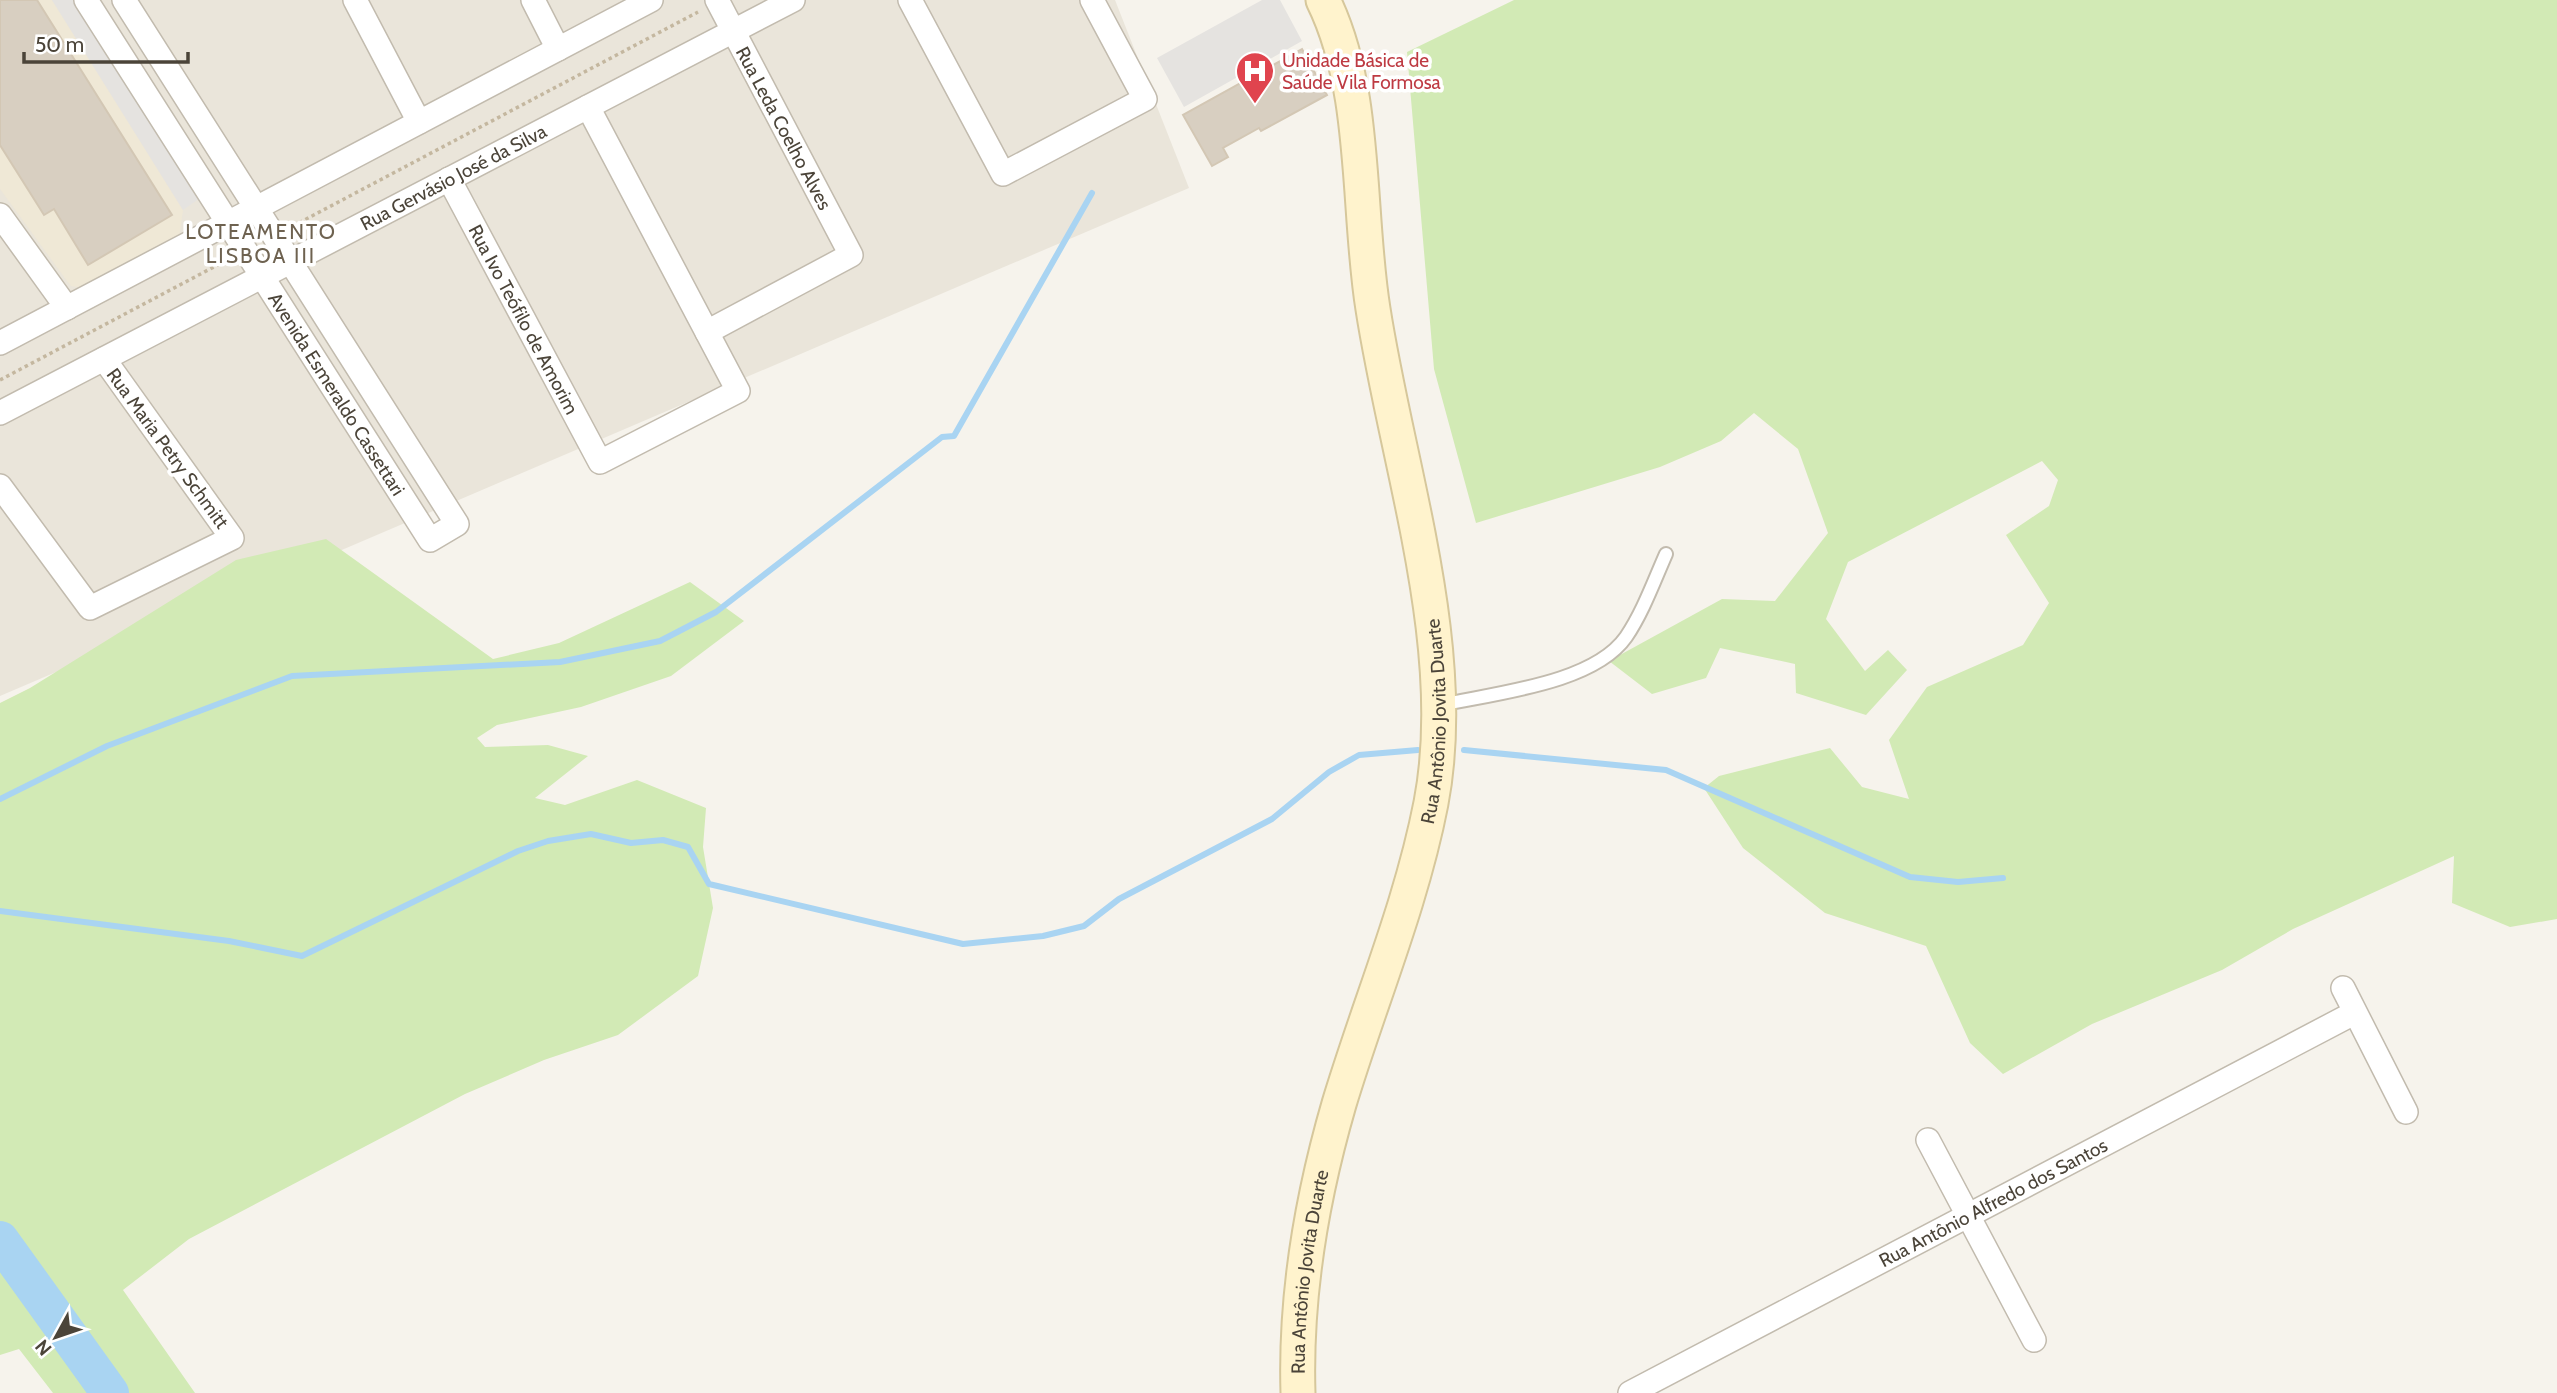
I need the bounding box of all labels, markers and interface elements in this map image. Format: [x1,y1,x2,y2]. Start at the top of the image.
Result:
scale bar [24,21,189,65]
text: 50 m [35,32,84,57]
street label: Rua Leda Coelho Alves [731,43,836,214]
place label: Unidade Básica de Saúde Vila Formosa [1282,49,1441,94]
hospital icon: Unidade Básica de Saúde Vila Formosa [1234,50,1276,105]
street label: Rua Gervásio José da Silva [356,119,550,235]
district label: LOTEAMENTO LISBOA III [185,219,337,268]
street label: Rua Ivo Teófilo de Amorim [463,221,583,418]
street label: Avenida Esmeraldo Cassettari [263,288,410,500]
street label: Rua Maria Petry Schmitt [102,364,234,533]
street label: Rua Antônio Jovita Duarte [1416,617,1451,826]
street label: Rua Antônio Alfredo dos Santos [1875,1133,2111,1272]
street label: Rua Antônio Jovita Duarte [1287,1167,1334,1374]
north arrow [21,1302,91,1372]
text: N [30,1335,56,1360]

